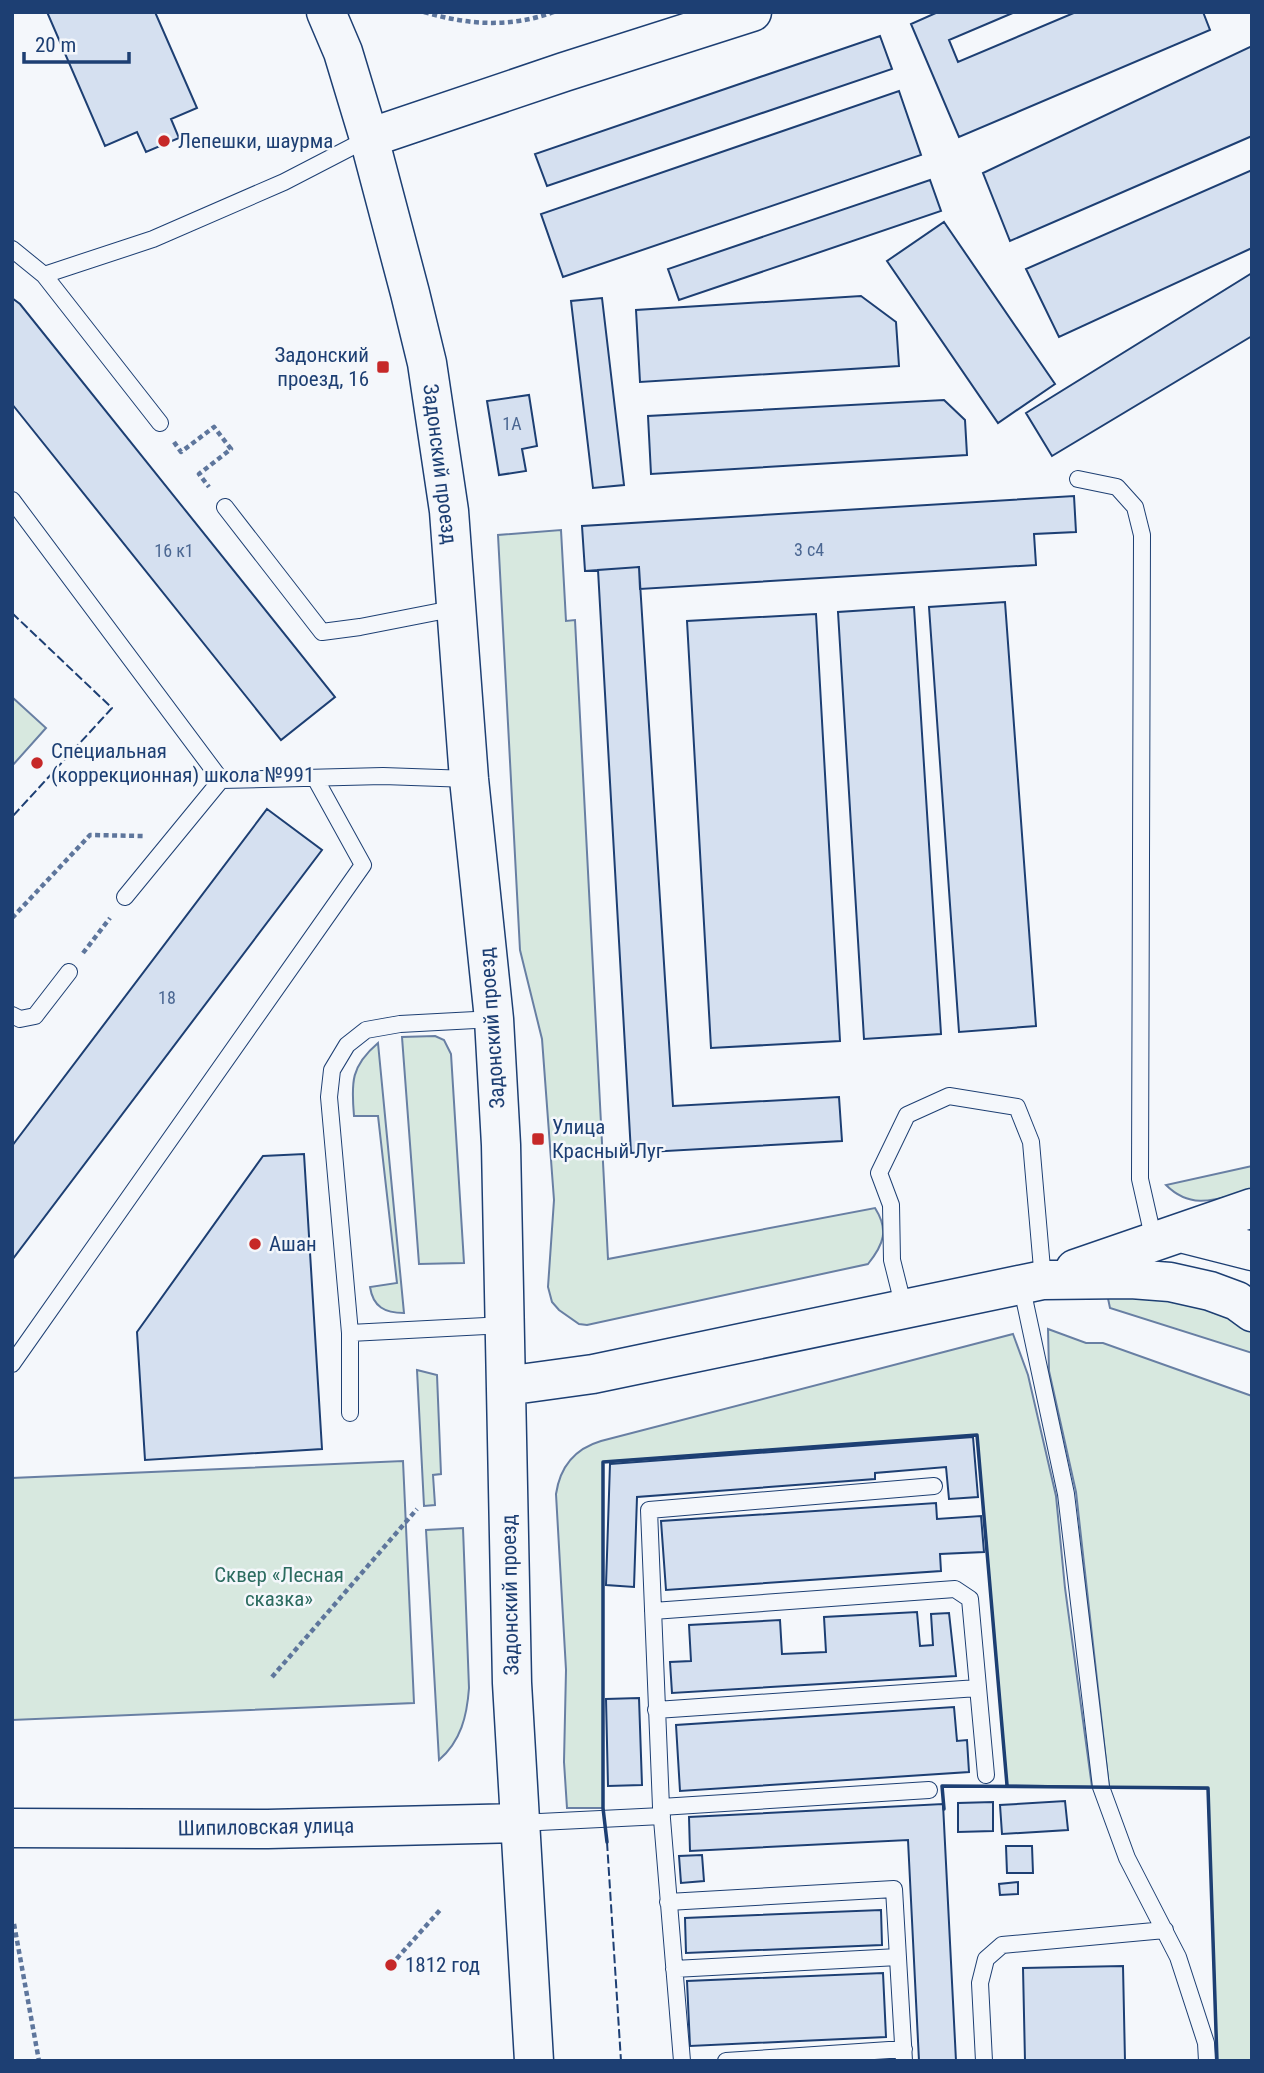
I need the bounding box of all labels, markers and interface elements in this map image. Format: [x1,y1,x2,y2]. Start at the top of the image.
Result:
scale bar [24,21,130,65]
text: 20 m [35,33,76,57]
place label: Лепешки, шаурма [178,129,333,153]
marker: Лепешки, шаурма [156,133,172,149]
place label: Задонский проезд, 16 [274,343,369,391]
marker: Задонский проезд, 16 [375,359,391,375]
street label: Задонский проезд [418,382,462,546]
house number: 1А [502,413,522,434]
house number: 3 с4 [794,539,824,560]
house number: 16 к1 [154,540,194,561]
place label: Специальная (коррекционная) школа №991 [51,739,314,787]
marker: Специальная (коррекционная) школа №991 [29,755,45,771]
street label: Задонский проезд [474,947,510,1109]
house number: 18 [158,987,176,1008]
place label: Улица Красный Луг [552,1115,664,1163]
marker: Улица Красный Луг [530,1131,546,1147]
place label: Ашан [269,1232,317,1256]
marker: Ашан [247,1236,263,1252]
street label: Задонский проезд [497,1514,523,1676]
park label: Сквер «Лесная сказка» [214,1563,344,1611]
street label: Шипиловская улица [177,1813,355,1841]
place label: 1812 год [405,1953,480,1977]
marker: 1812 год [383,1957,399,1973]

